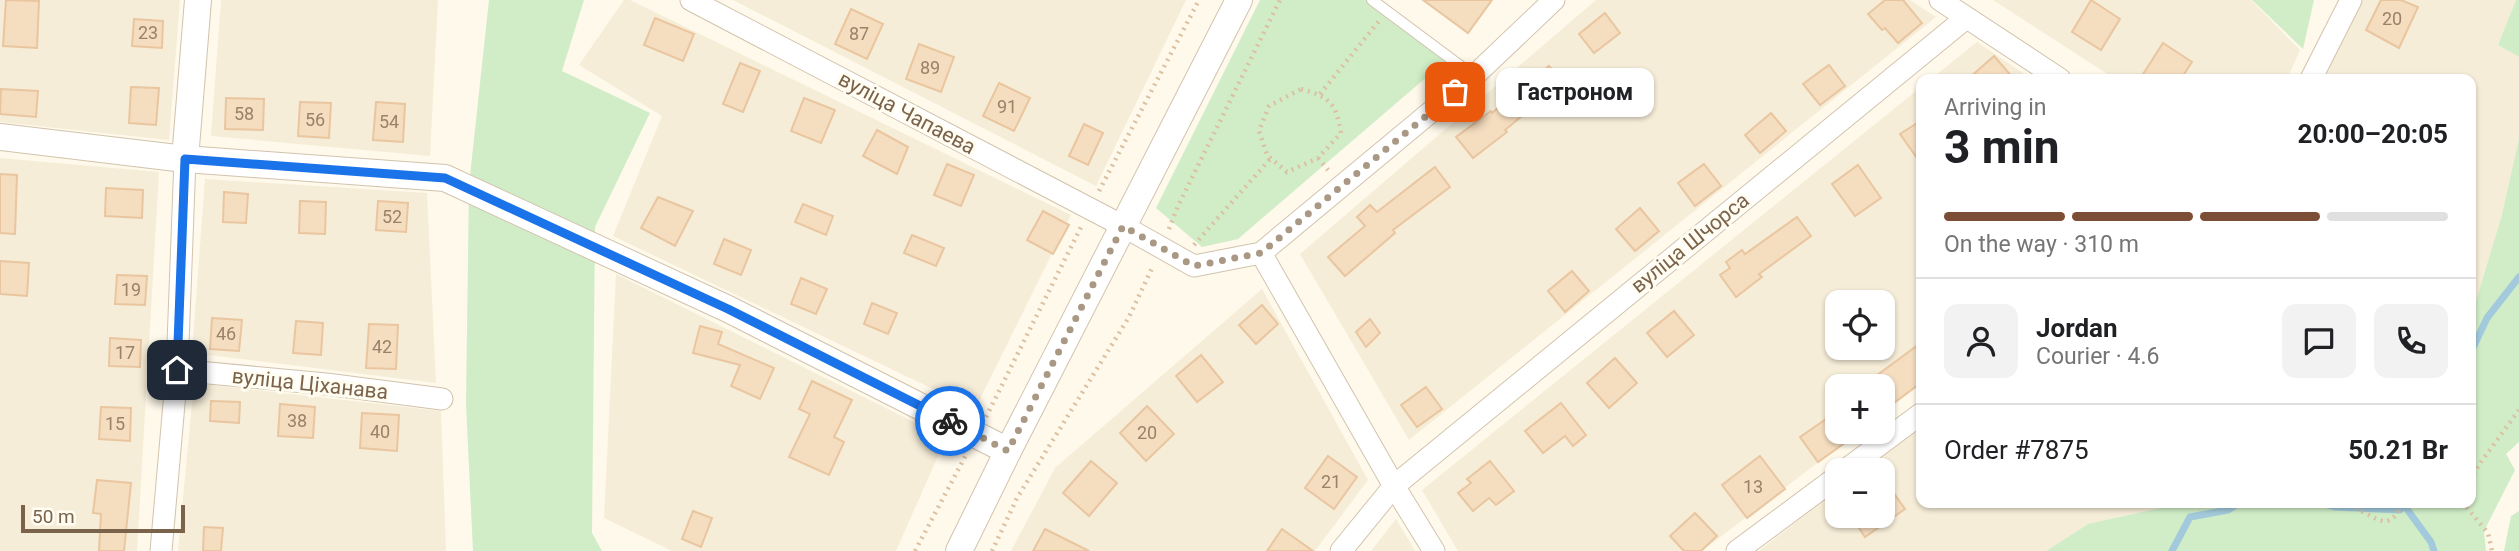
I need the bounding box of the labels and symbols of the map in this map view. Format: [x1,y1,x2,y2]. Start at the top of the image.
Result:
house number: 20 [2382,8,2402,29]
house number: 23 [138,22,158,43]
house number: 87 [849,23,869,44]
house number: 89 [920,57,940,78]
pin [1425,62,1485,122]
street label: вуліца Чапаева [834,67,980,159]
callout: Гастроном [1497,68,1654,116]
house number: 91 [997,96,1017,117]
house number: 58 [234,103,254,124]
house number: 56 [305,109,325,130]
house number: 54 [379,111,399,132]
street label: вуліца Шчорса [1626,188,1754,298]
house number: 52 [382,206,402,227]
house number: 19 [121,279,141,300]
house number: 46 [216,323,236,344]
house number: 42 [372,336,392,357]
pin [147,340,207,400]
house number: 17 [115,342,135,363]
street label: вуліца Ціханава [231,364,389,404]
courier [915,386,985,456]
house number: 38 [287,410,307,431]
house number: 15 [105,413,125,434]
house number: 40 [370,421,390,442]
house number: 20 [1137,422,1157,443]
house number: 21 [1321,471,1341,492]
house number: 13 [1743,476,1763,497]
scale bar [21,502,186,534]

